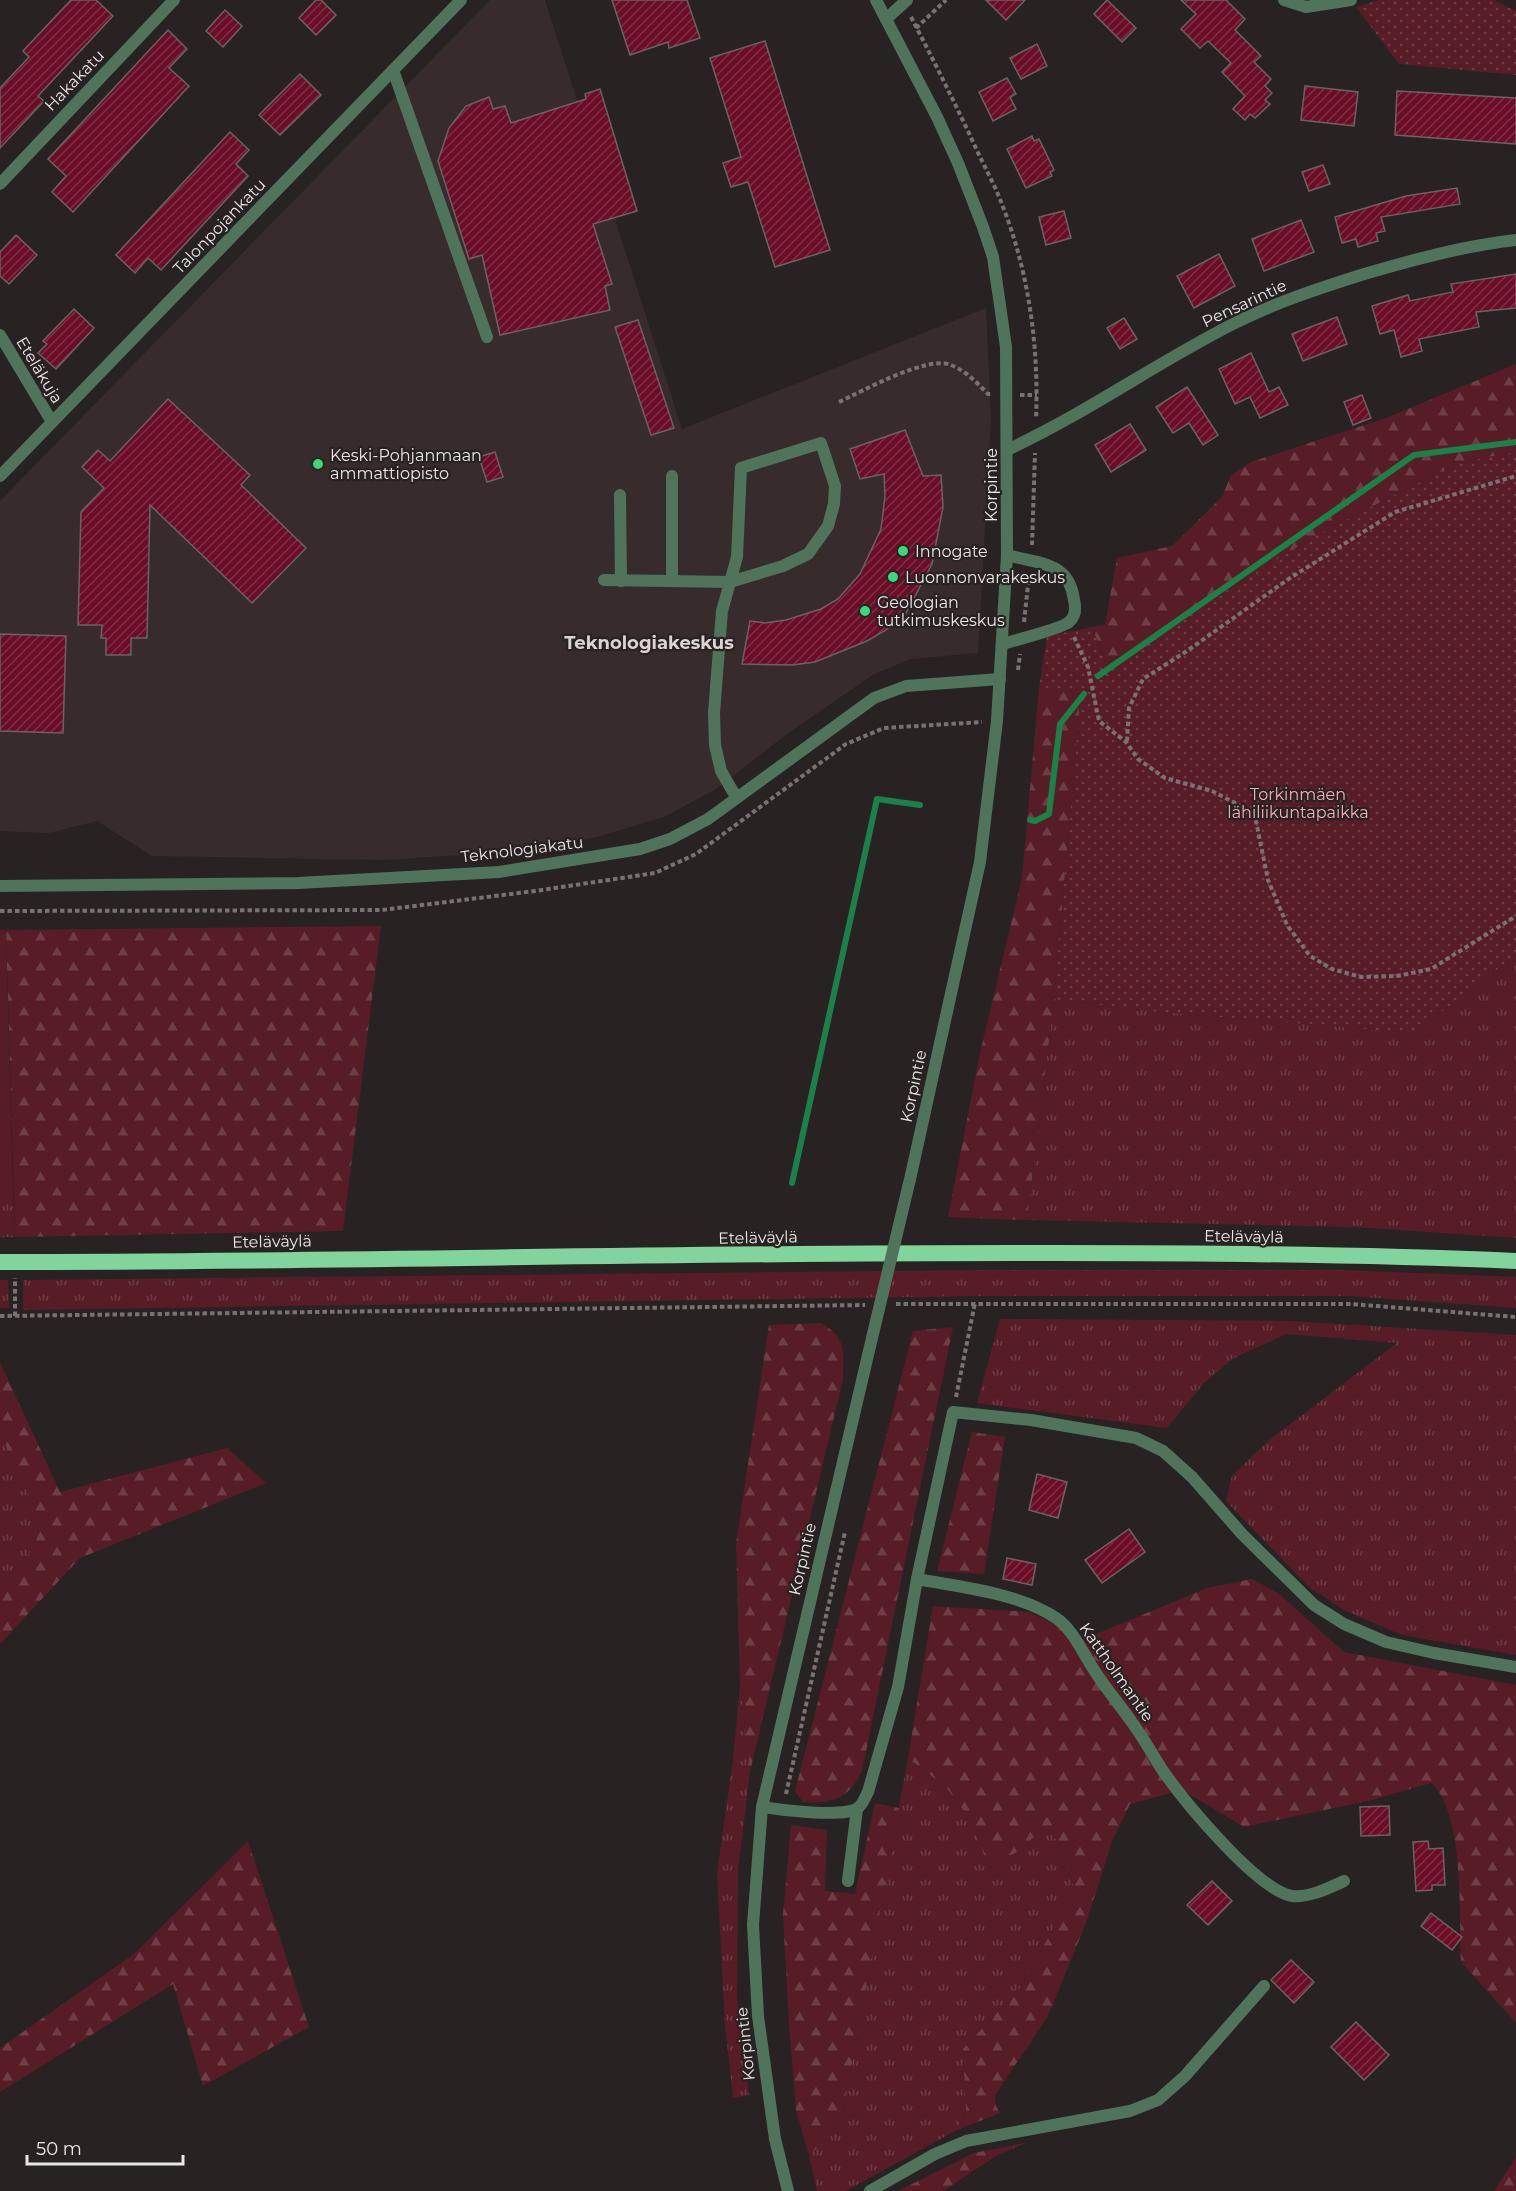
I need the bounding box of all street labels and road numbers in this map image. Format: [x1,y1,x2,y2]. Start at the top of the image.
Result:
street label: Hakakatu [41,46,108,115]
street label: Talonpojankatu [169,175,270,278]
street label: Pensarintie [1199,276,1289,331]
street label: Eteläkuja [12,334,67,407]
street label: Korpintie [982,448,1001,522]
street label: Teknologiakatu [460,833,584,866]
street label: Korpintie [897,1048,930,1124]
street label: Eteläväylä [1204,1226,1284,1247]
street label: Eteläväylä [718,1227,798,1248]
street label: Eteläväylä [232,1231,312,1252]
street label: Korpintie [785,1521,820,1597]
street label: Kattholmantie [1075,1619,1158,1725]
street label: Korpintie [732,2006,759,2082]

